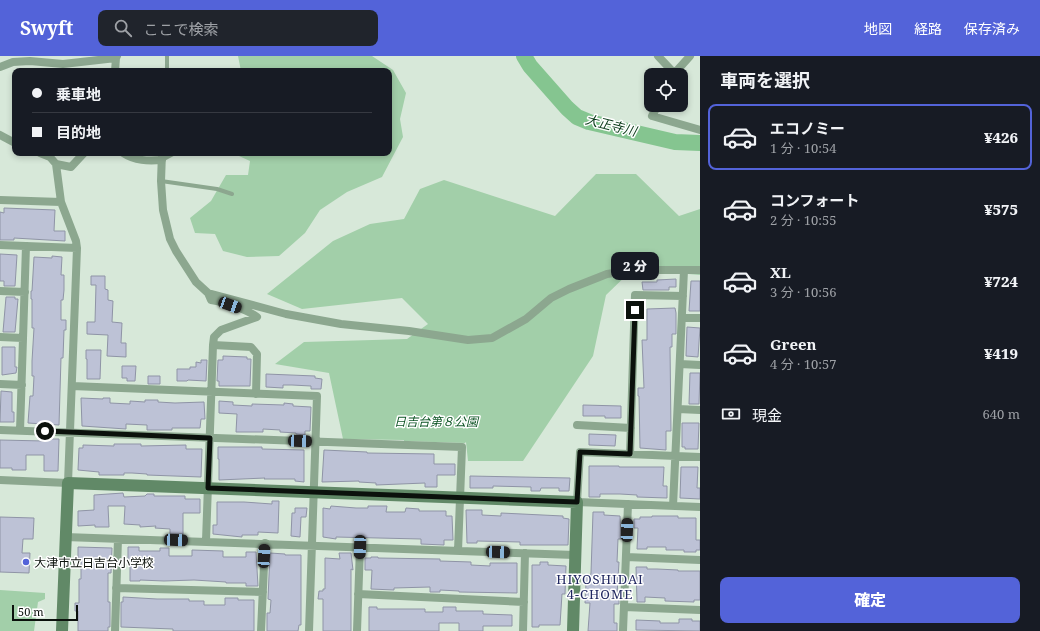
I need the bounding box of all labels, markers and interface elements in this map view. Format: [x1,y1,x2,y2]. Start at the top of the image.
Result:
search box [98,10,378,46]
text: Swyft [20,15,74,41]
icon: search [112,17,134,39]
text: ここで検索 [144,19,219,39]
text: 地図 [864,19,892,38]
text: 経路 [914,19,942,38]
text: 保存済み [964,19,1020,38]
map controls [644,68,688,112]
button: locate [644,68,688,112]
text: 車両を選択 [720,68,810,92]
text: 乗車地 [56,84,101,104]
water label: 大正寺川 [584,110,640,141]
text: エコノミー [770,118,845,138]
icon: car [722,119,758,155]
text: 目的地 [56,122,101,142]
text: ¥426 [984,127,1018,147]
text: 1 分 · 10:54 [770,139,836,157]
text: コンフォート [770,190,860,210]
icon: car [722,191,758,227]
text: ¥575 [984,199,1018,219]
text: 2 分 · 10:55 [770,211,836,229]
callout: 2 分 [611,252,659,280]
text: 2 分 [623,257,647,275]
text: XL [770,262,791,282]
icon: car [722,263,758,299]
text: ¥724 [984,271,1018,291]
text: 3 分 · 10:56 [770,283,836,301]
car [217,295,243,315]
route end [626,301,644,319]
text: Green [770,334,817,354]
icon: car [722,335,758,371]
text: ¥419 [984,343,1018,363]
text: 4 分 · 10:57 [770,355,836,373]
icon: cash [720,403,742,425]
text: 現金 [752,405,782,425]
text: 640 m [983,405,1020,423]
park label: 日吉台第８公園 [394,413,480,430]
route start [36,422,54,440]
car [288,435,312,447]
car [621,518,633,542]
car [164,534,188,546]
car [354,535,366,559]
car [257,544,271,568]
car [486,546,510,558]
place label: 大津市立日吉台小学校 [34,554,154,571]
marker: 大津市立日吉台小学校 [21,557,31,567]
district label: HIYOSHIDAI 4-CHOME [556,570,644,603]
button: 確定 [720,577,1020,623]
scale bar [12,603,78,622]
text: 50 m [18,604,44,619]

